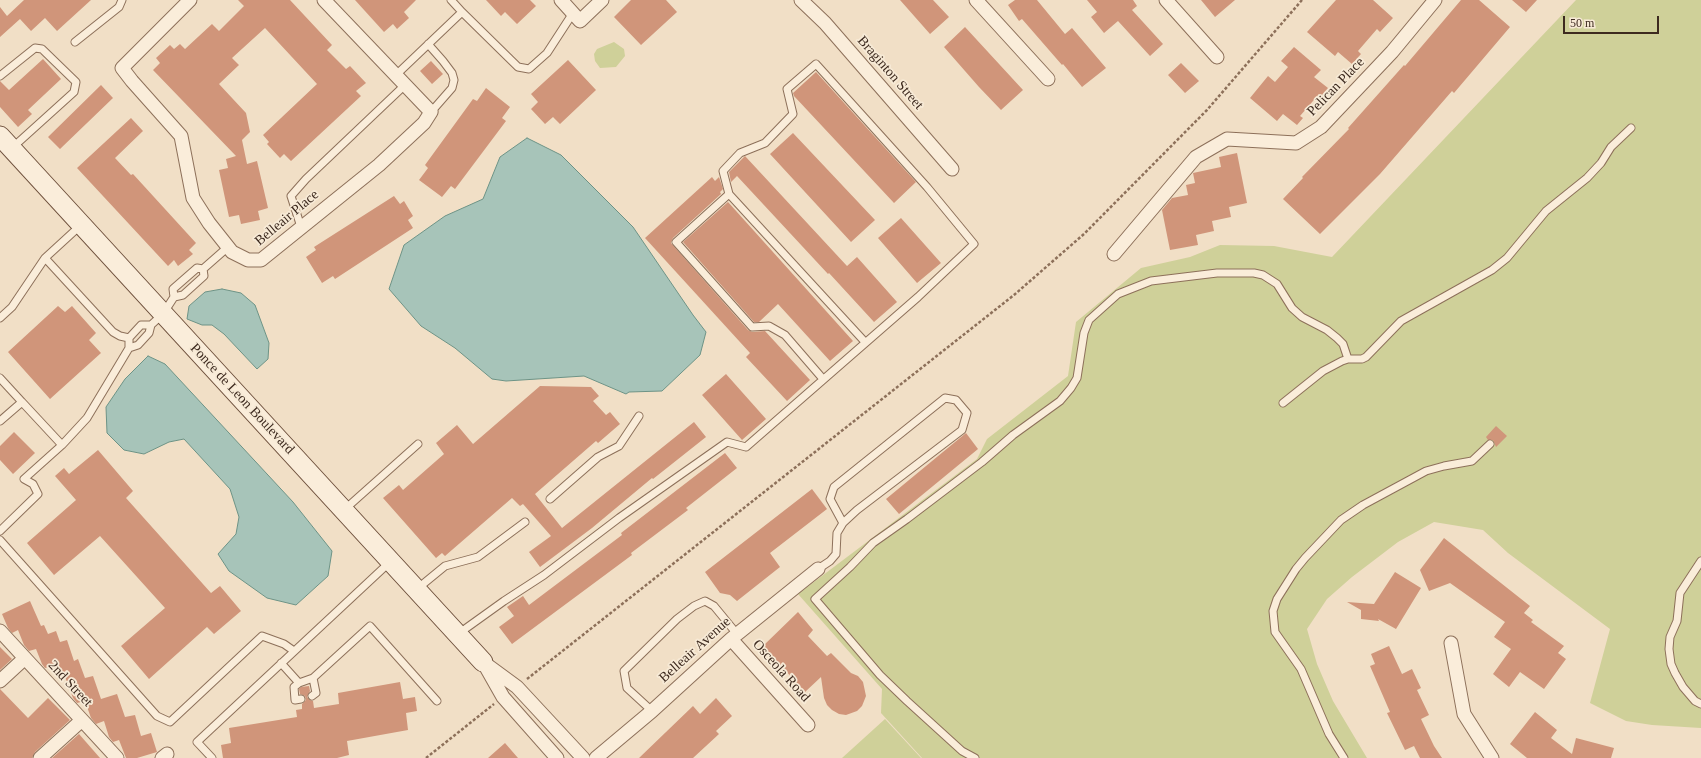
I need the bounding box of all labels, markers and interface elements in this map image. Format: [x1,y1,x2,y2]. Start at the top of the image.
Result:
scale bar [1565,8,1661,34]
text: 50 m [1570,16,1594,30]
street label: Braginton Street [853,33,927,113]
street label: Pelican Place [1304,54,1368,120]
street label: Belleair Place [252,186,322,250]
street label: Ponce de Leon Boulevard [186,340,298,458]
street label: Belleair Avenue [656,614,734,686]
street label: Osceola Road [749,636,813,706]
street label: 2nd Street [44,657,96,711]

